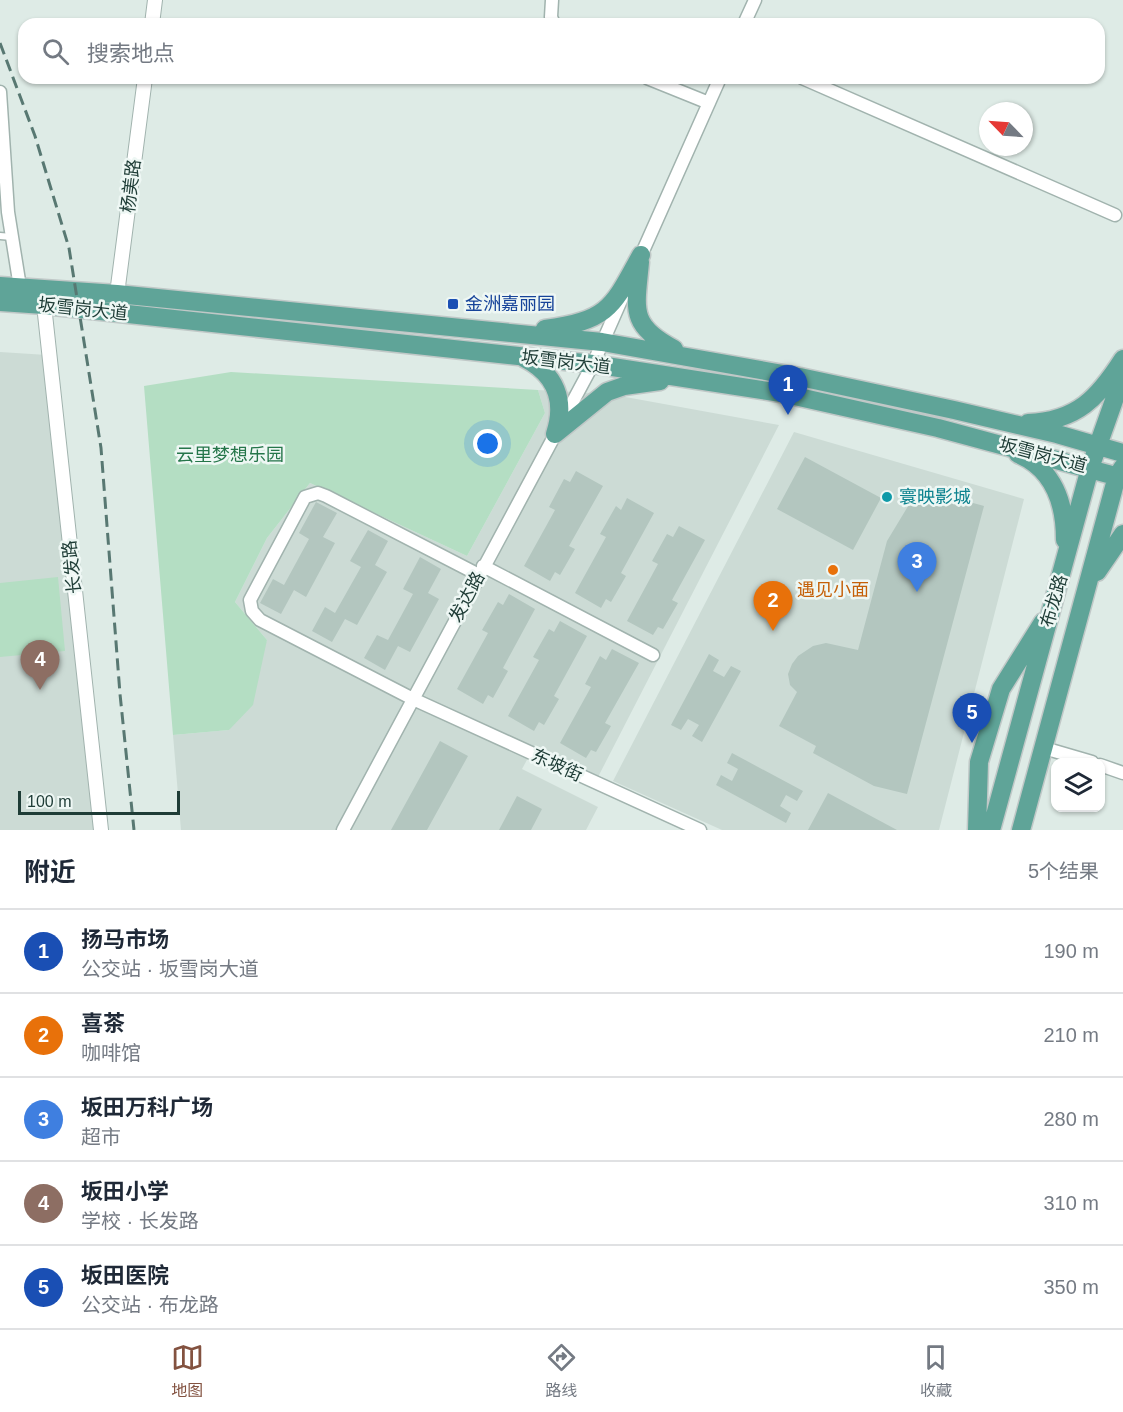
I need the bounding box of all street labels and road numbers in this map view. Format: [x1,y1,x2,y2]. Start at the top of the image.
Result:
street label: 杨美路 [118,158,144,214]
street label: 坂雪岗大道 [37,294,129,324]
street label: 坂雪岗大道 [520,347,612,377]
street label: 坂雪岗大道 [997,434,1089,476]
street label: 长发路 [59,539,85,595]
street label: 发达路 [445,568,489,626]
street label: 布龙路 [1037,572,1071,630]
street label: 东坡街 [528,745,586,785]

